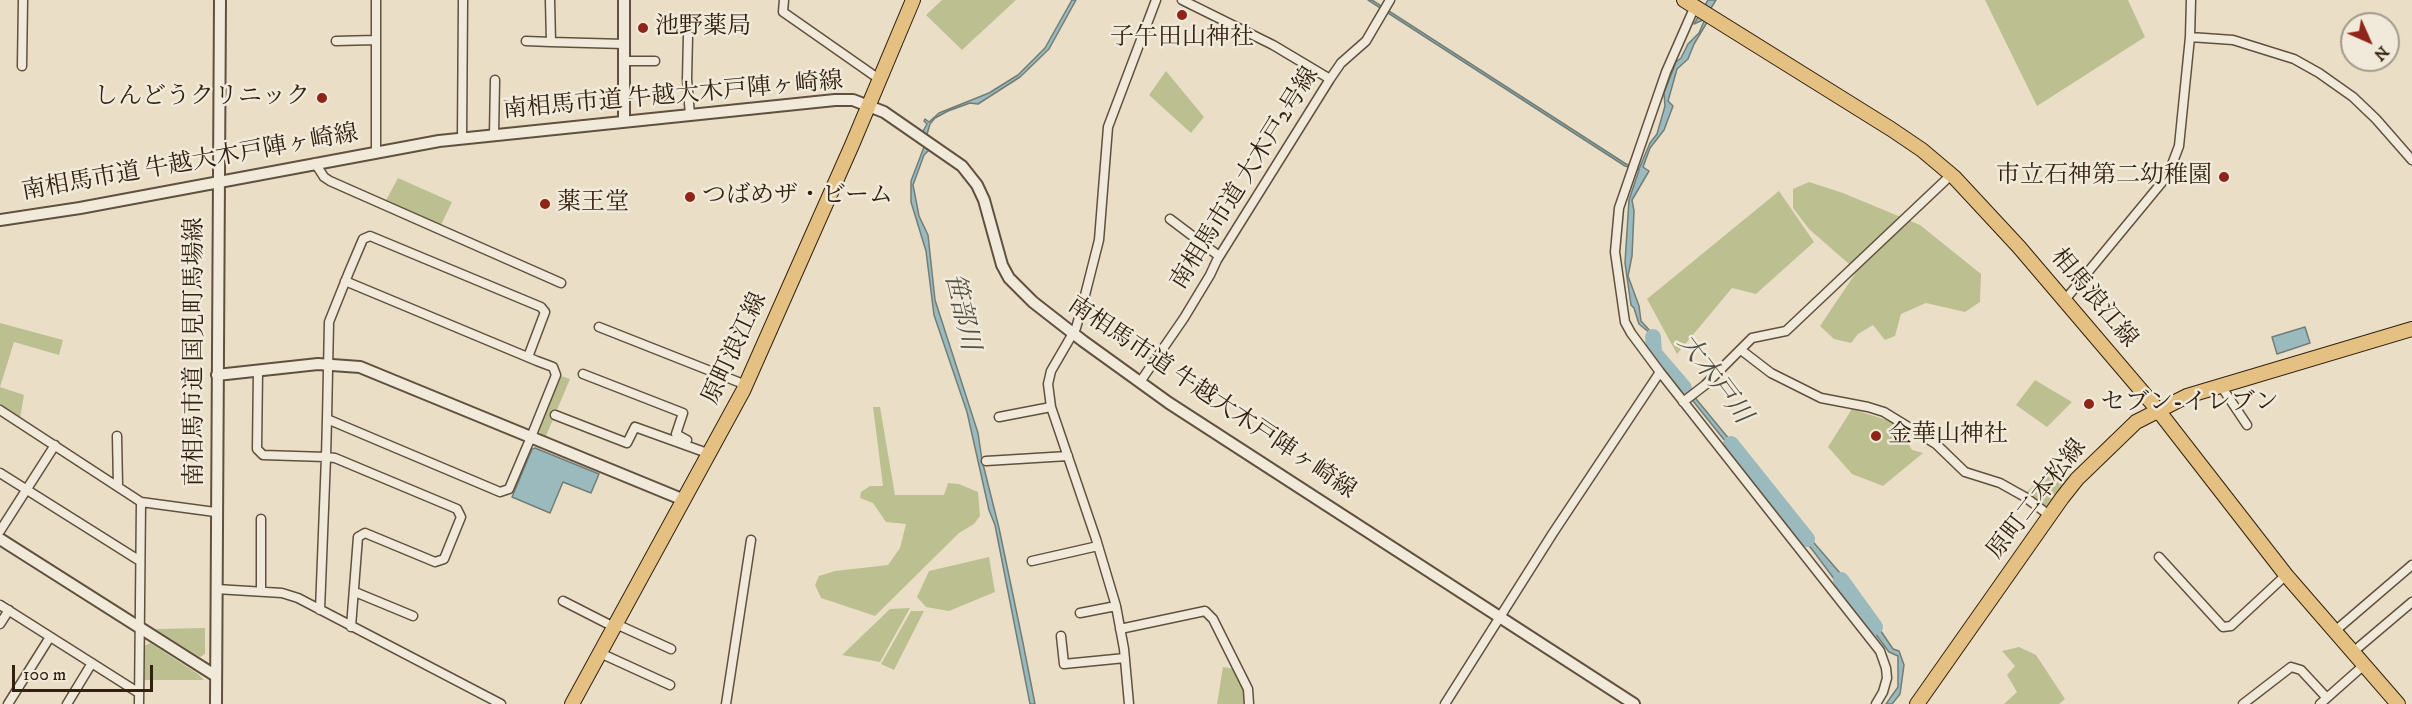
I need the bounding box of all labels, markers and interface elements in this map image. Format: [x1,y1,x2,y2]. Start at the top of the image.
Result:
marker: 子午田山神社 [1175,8,1189,22]
north arrow [2340,12,2400,72]
place label: 池野薬局 [655,14,751,42]
marker: 池野薬局 [636,21,650,35]
place label: 子午田山神社 [1110,25,1254,53]
text: N [2370,42,2393,65]
street label: 南相馬市道 大木戸2号線 [1166,62,1326,296]
street label: 南相馬市道 牛越大木戸陣ヶ崎線 [502,68,844,126]
place label: しんどうクリニック [94,84,310,112]
marker: しんどうクリニック [315,91,329,105]
street label: 南相馬市道 牛越大木戸陣ヶ崎線 [20,120,360,208]
place label: 市立石神第二幼稚園 [1996,163,2212,191]
marker: 市立石神第二幼稚園 [2217,170,2231,184]
place label: つばめザ・ビーム [702,183,893,211]
place label: 薬王堂 [557,190,629,218]
marker: つばめザ・ビーム [683,190,697,204]
marker: 薬王堂 [538,197,552,211]
street label: 南相馬市道 国見町馬場線 [182,217,210,487]
street label: 相馬浪江線 [2043,244,2143,354]
water label: 笹部川 [936,270,984,354]
street label: 原町浪江線 [698,289,774,409]
street label: 南相馬市道 牛越大木戸陣ヶ崎線 [1062,292,1360,506]
water label: 大木戸川 [1669,329,1757,431]
place label: セブン-イレブン [2101,390,2279,418]
marker: セブン-イレブン [2082,397,2096,411]
place label: 金華山神社 [1888,422,2008,450]
marker: 金華山神社 [1869,429,1883,443]
street label: 原町二本松線 [1982,434,2094,566]
scale bar [15,653,156,691]
text: 100 m [23,664,66,686]

